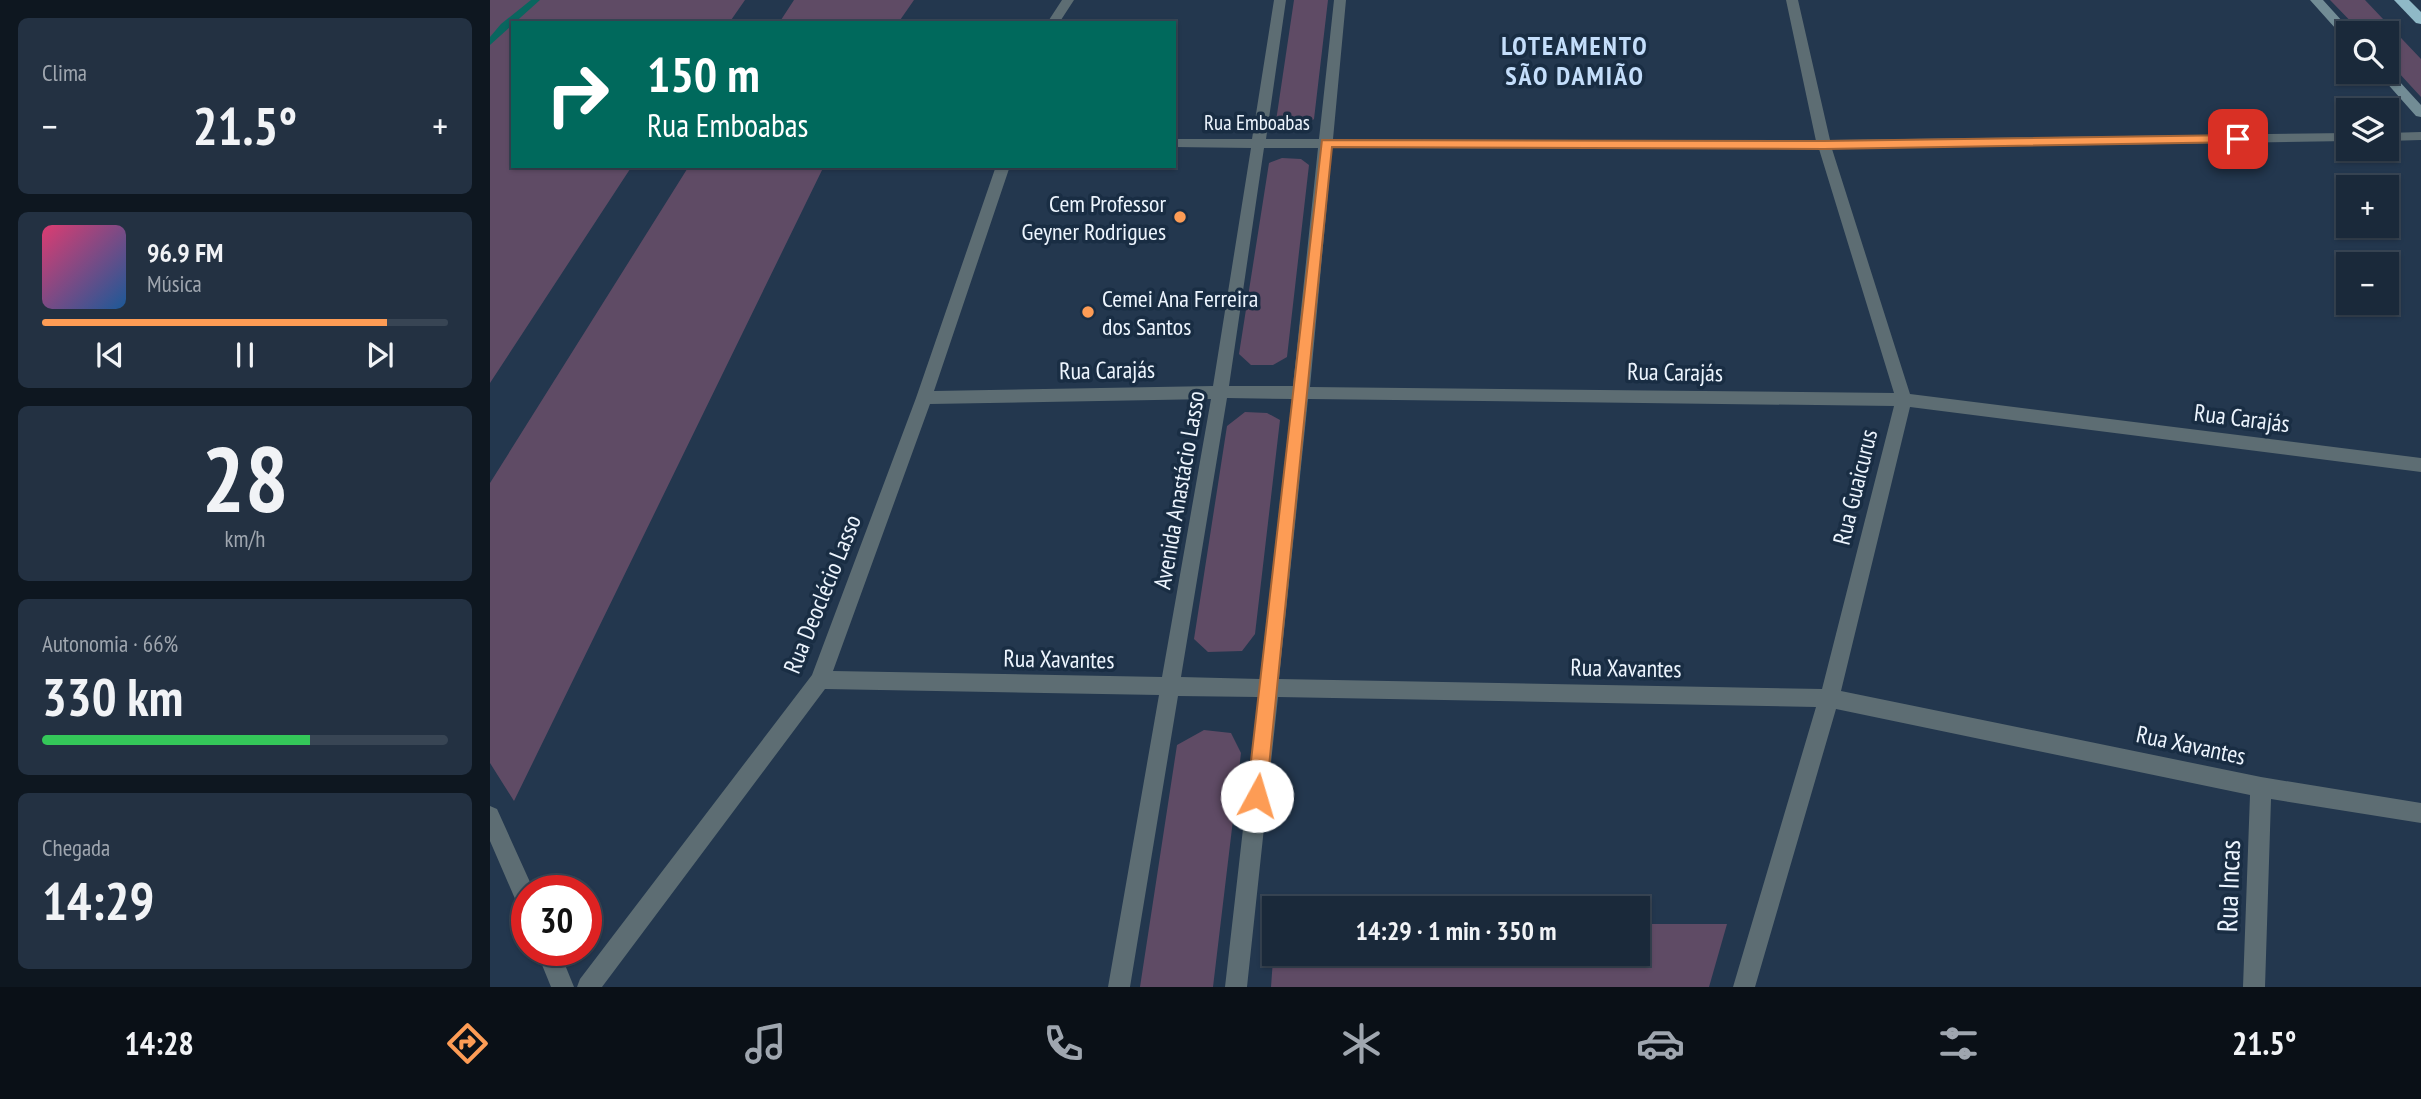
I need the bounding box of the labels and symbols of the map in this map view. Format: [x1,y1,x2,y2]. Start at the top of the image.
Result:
district label: LOTEAMENTO SÃO DAMIÃO [1501,29,1649,92]
street label: Rua Emboabas [1204,109,1310,136]
pin [2208,109,2268,169]
place label: Cem Professor Geyner Rodrigues [1022,188,1166,247]
marker: Cem Professor Geyner Rodrigues [1172,209,1188,225]
place label: Cemei Ana Ferreira dos Santos [1102,283,1258,342]
marker: Cemei Ana Ferreira dos Santos [1080,304,1096,320]
street label: Rua Carajás [1059,354,1155,386]
street label: Rua Carajás [1627,356,1723,388]
street label: Avenida Anastácio Lasso [1146,388,1212,592]
street label: Rua Carajás [2192,397,2292,439]
street label: Rua Guaicurus [1826,426,1884,548]
street label: Rua Deoclécio Lasso [776,510,868,678]
street label: Rua Xavantes [1003,643,1115,675]
street label: Rua Xavantes [1570,652,1682,684]
street label: Rua Xavantes [2133,718,2249,772]
position arrow [1220,759,1294,833]
street label: Rua Incas [2208,839,2248,933]
speed limit sign: 30 [511,875,602,966]

